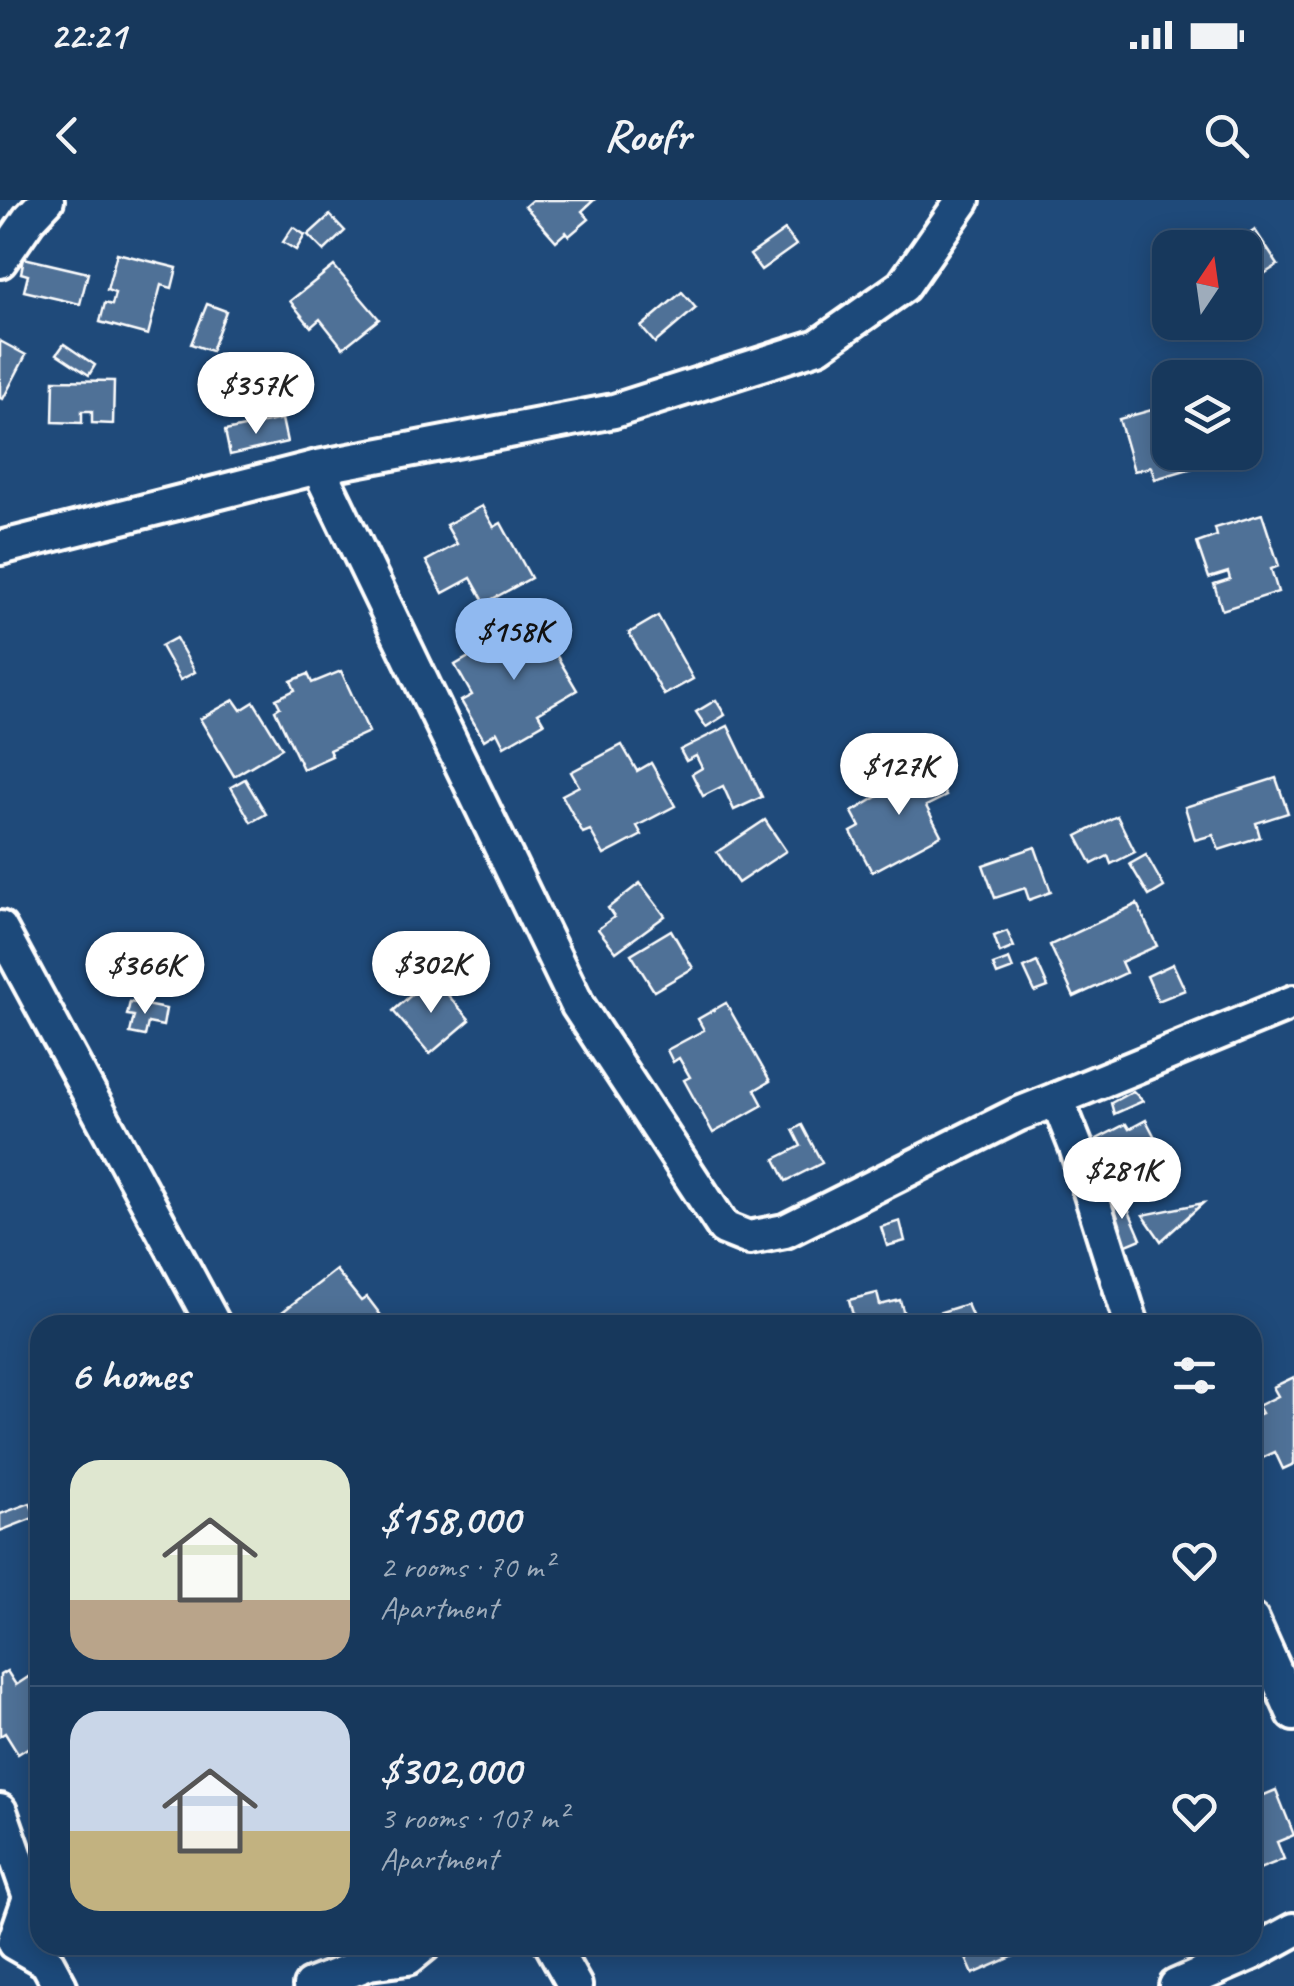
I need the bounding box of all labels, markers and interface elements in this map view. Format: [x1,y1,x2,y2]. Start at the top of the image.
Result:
text: 22:21 [50,12,126,59]
text: Roofr [604,107,690,164]
icon: back [40,108,95,163]
icon: search [1199,108,1254,163]
north arrow [1152,230,1262,340]
map controls [1152,230,1262,470]
pin: $357K [186,352,326,437]
button: layers [1152,360,1262,470]
text: $357K [219,364,293,405]
pin: $158K [444,598,584,683]
text: $158K [477,610,551,651]
pin: $127K [829,733,969,818]
text: $127K [862,745,936,786]
pin: $302K [361,931,501,1016]
pin: $366K [75,932,215,1017]
text: $302K [394,943,468,984]
text: $366K [107,944,183,985]
pin: $281K [1052,1137,1192,1222]
text: $281K [1085,1149,1159,1190]
icon: filters [1167,1348,1222,1403]
text: 6 homes [70,1349,189,1402]
text: $158,000 [380,1493,520,1546]
icon: home [150,1500,270,1620]
icon: heart [1167,1533,1222,1588]
text: 2 rooms · 70 m² [380,1546,553,1587]
text: Apartment [380,1587,498,1628]
text: $302,000 [380,1744,521,1797]
icon: home [150,1751,270,1871]
icon: heart [1167,1784,1222,1839]
text: 3 rooms · 107 m² [380,1797,567,1838]
text: Apartment [380,1838,498,1879]

